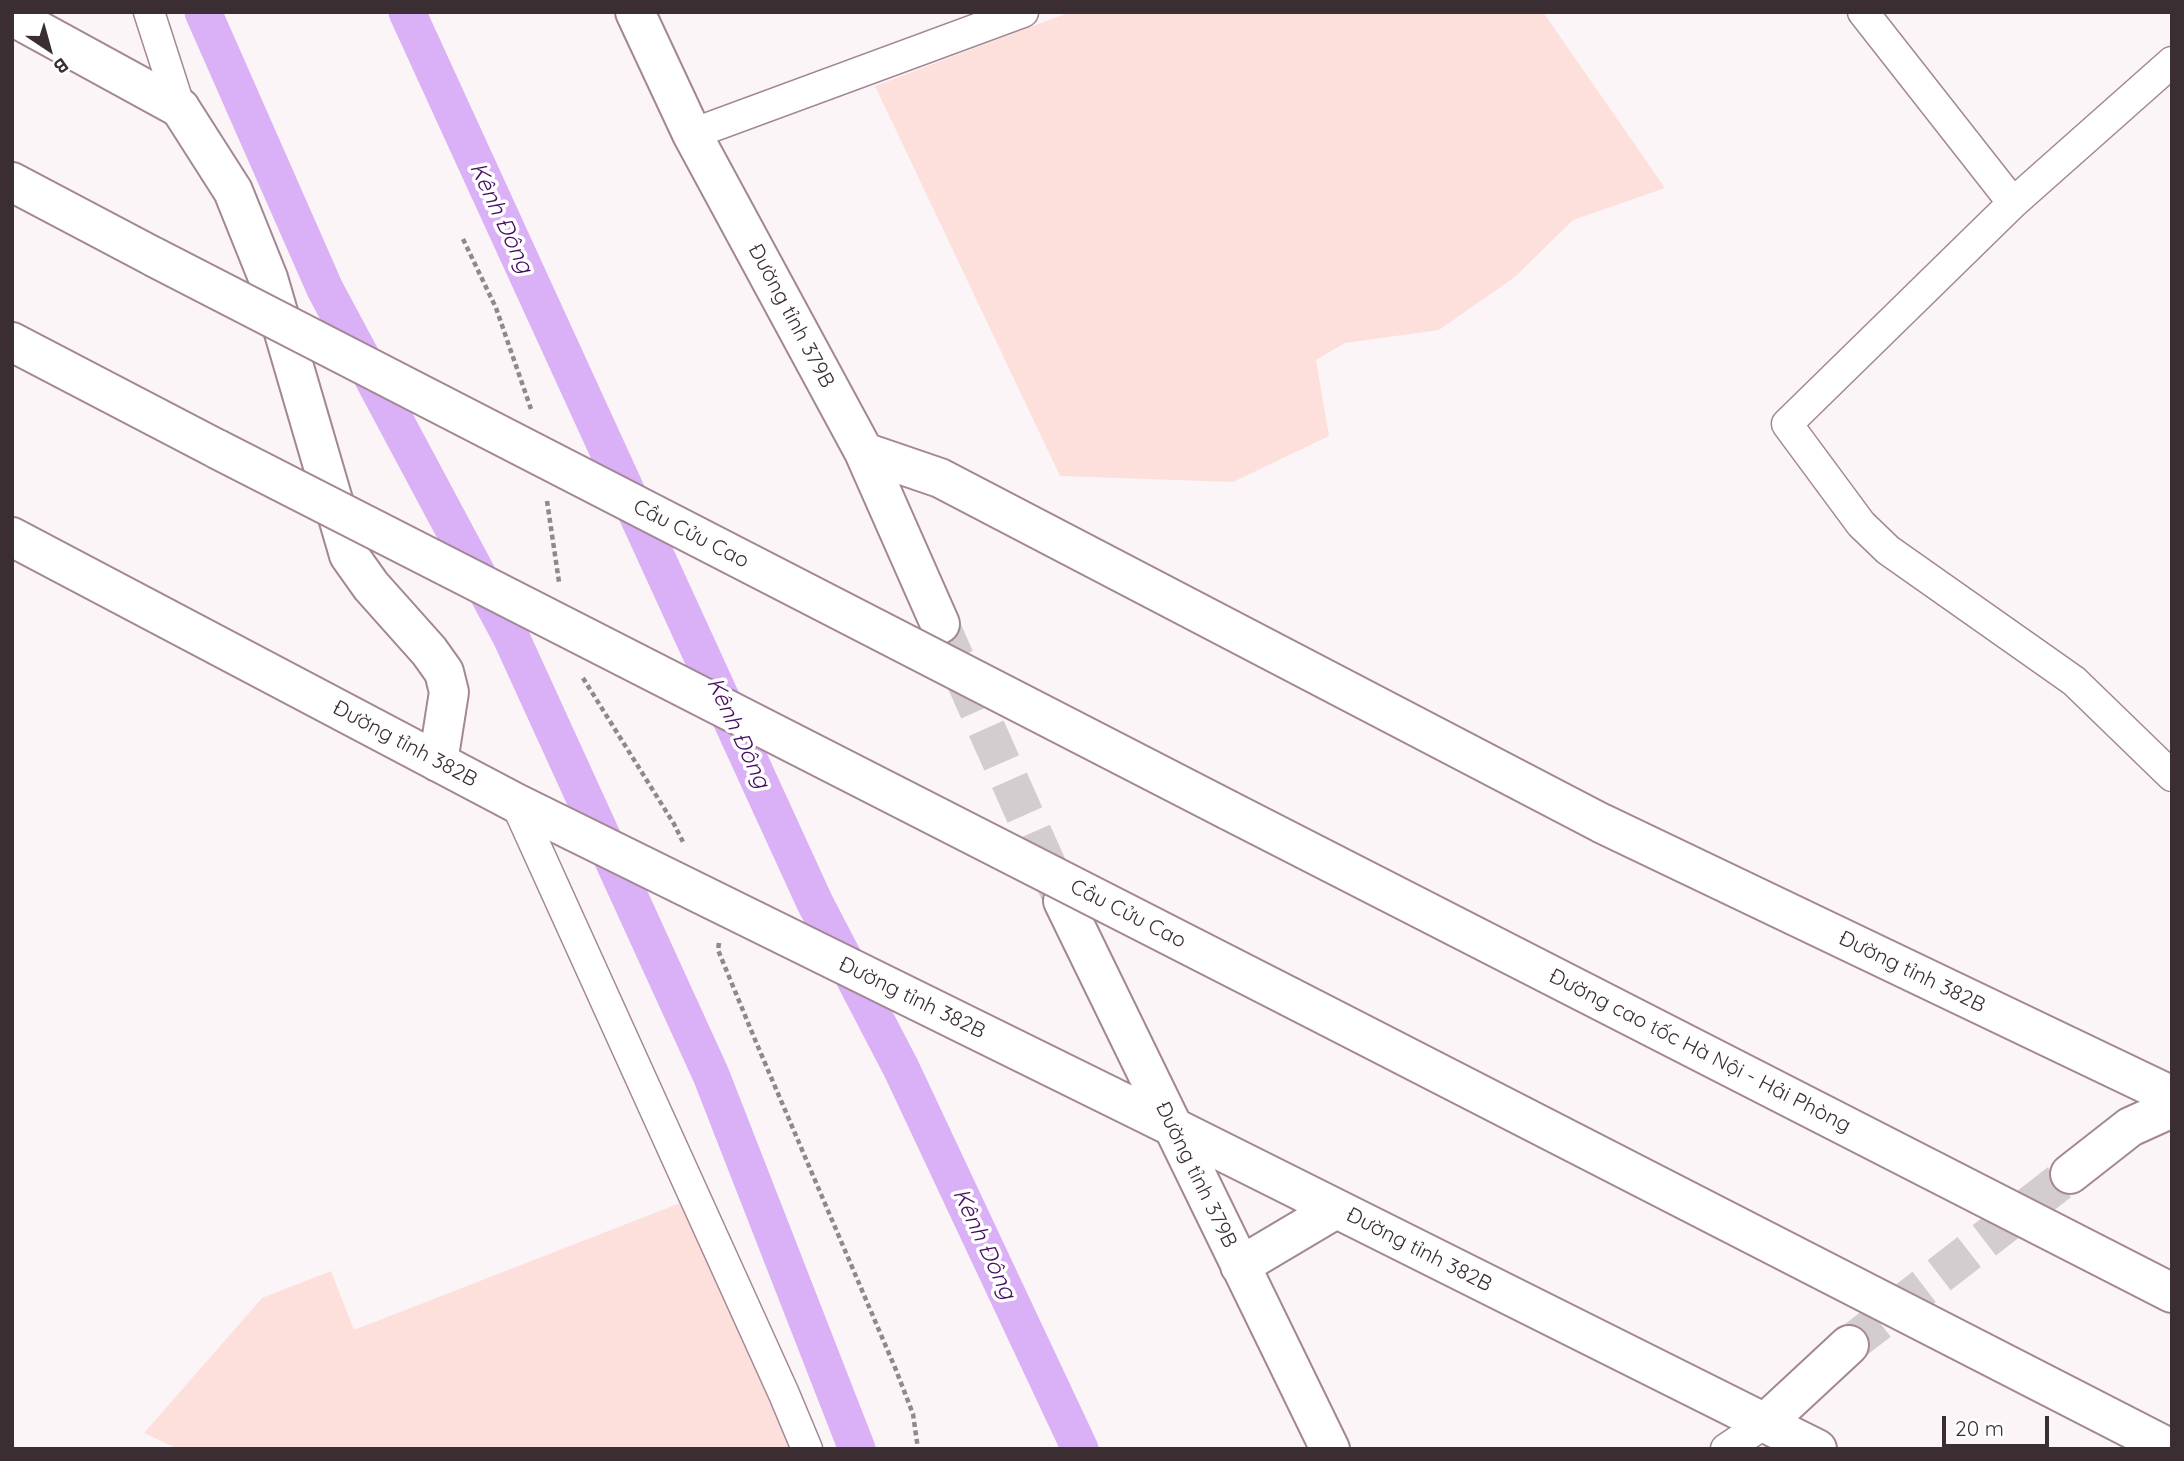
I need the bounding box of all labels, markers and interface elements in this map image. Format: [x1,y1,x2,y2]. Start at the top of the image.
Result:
north arrow [14,14,84,84]
text: B [49,53,73,79]
water label: Kênh Đông [463,158,539,278]
street label: Đường tỉnh 379B [742,240,840,392]
street label: Cầu Cửu Cao [629,494,753,574]
water label: Kênh Đông [700,673,776,793]
street label: Đường tỉnh 382B [329,695,481,793]
street label: Cầu Cửu Cao [1066,874,1190,954]
street label: Đường tỉnh 382B [1835,926,1989,1018]
street label: Đường tỉnh 382B [835,952,989,1044]
street label: Đường cao tốc Hà Nội - Hải Phòng [1545,964,1855,1138]
street label: Đường tỉnh 379B [1150,1098,1242,1252]
water label: Kênh Đông [946,1184,1022,1304]
street label: Đường tỉnh 382B [1342,1203,1496,1297]
scale bar [1946,1402,2053,1446]
text: 20 m [1955,1415,2004,1441]

